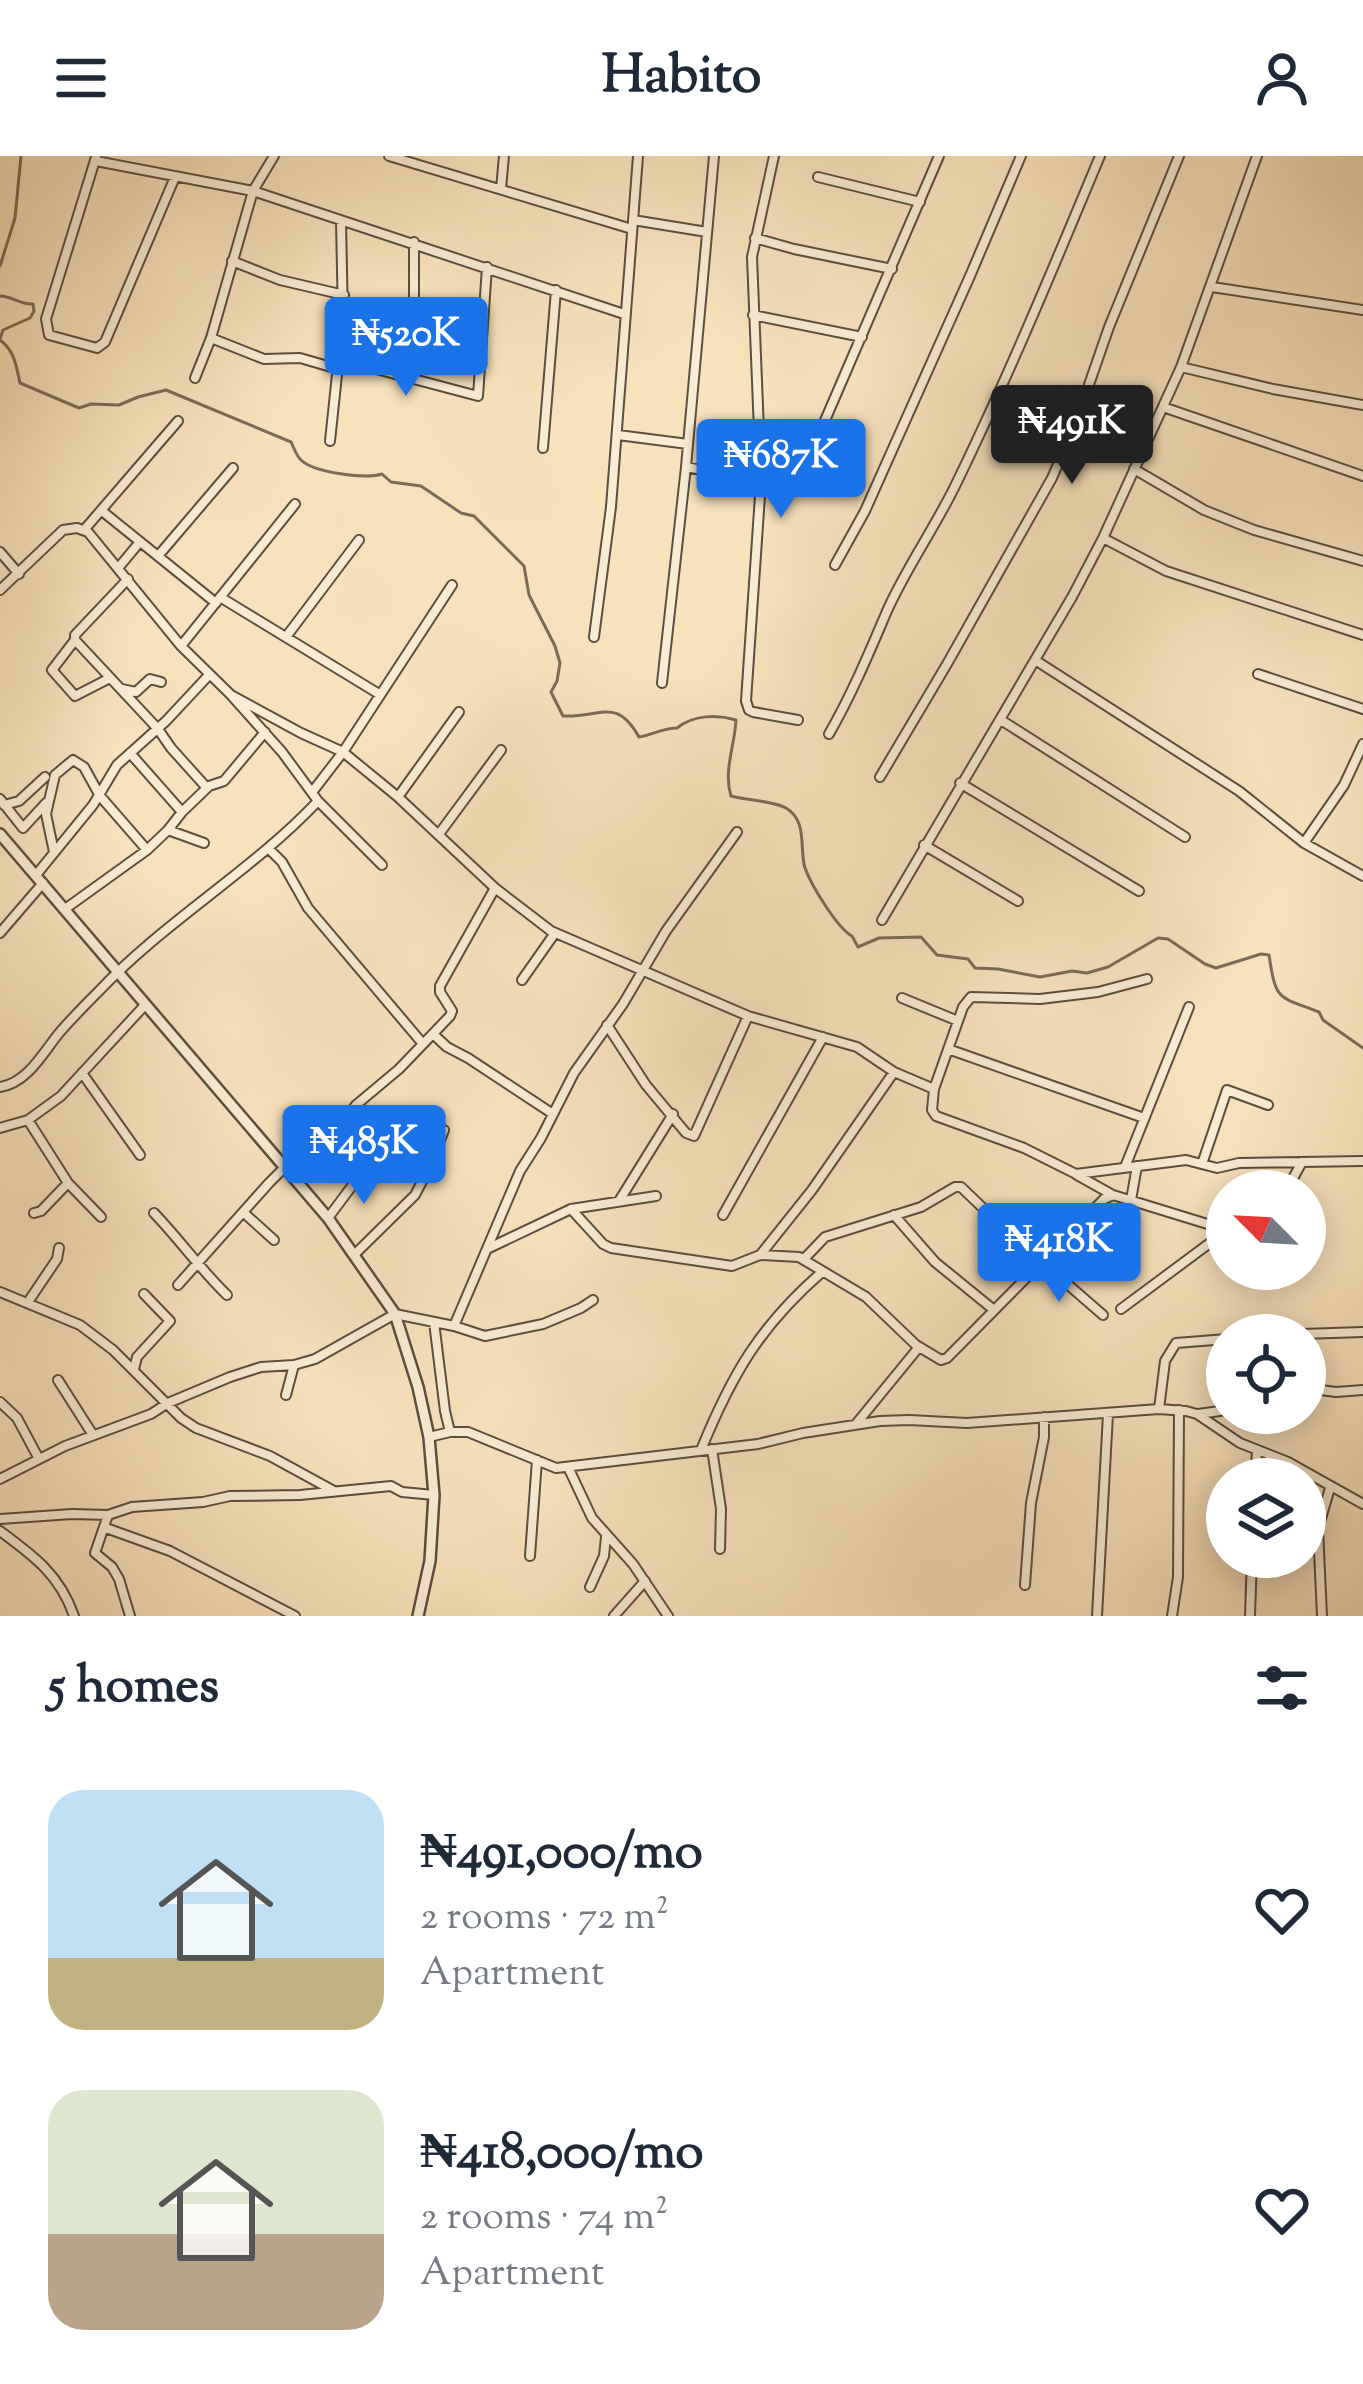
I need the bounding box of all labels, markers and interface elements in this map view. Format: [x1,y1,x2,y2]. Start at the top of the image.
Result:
text: Habito [602,39,761,117]
icon: menu [48,45,114,111]
icon: person [1249,45,1315,111]
pin: ₦520K [322,297,490,399]
text: ₦520K [352,308,460,364]
pin: ₦491K [988,385,1156,487]
text: ₦491K [1018,396,1126,452]
pin: ₦687K [697,419,865,521]
text: ₦687K [724,430,838,486]
pin: ₦485K [280,1105,448,1207]
text: ₦485K [310,1116,418,1172]
north arrow [1206,1170,1326,1290]
map controls [1206,1170,1326,1578]
pin: ₦418K [975,1203,1143,1305]
text: ₦418K [1005,1214,1113,1270]
button: locate [1206,1314,1326,1434]
button: layers [1206,1458,1326,1578]
text: 5 homes [48,1652,219,1725]
icon: filters [1249,1655,1315,1721]
text: ₦491,000/mo [420,1818,703,1891]
icon: home [144,1838,288,1982]
icon: heart [1249,1877,1315,1943]
text: 2 rooms · 72 m² [420,1891,669,1947]
text: Apartment [420,1947,604,2003]
text: ₦418,000/mo [420,2118,703,2191]
icon: home [144,2138,288,2282]
icon: heart [1249,2177,1315,2243]
text: 2 rooms · 74 m² [420,2191,668,2247]
text: Apartment [420,2247,604,2303]

